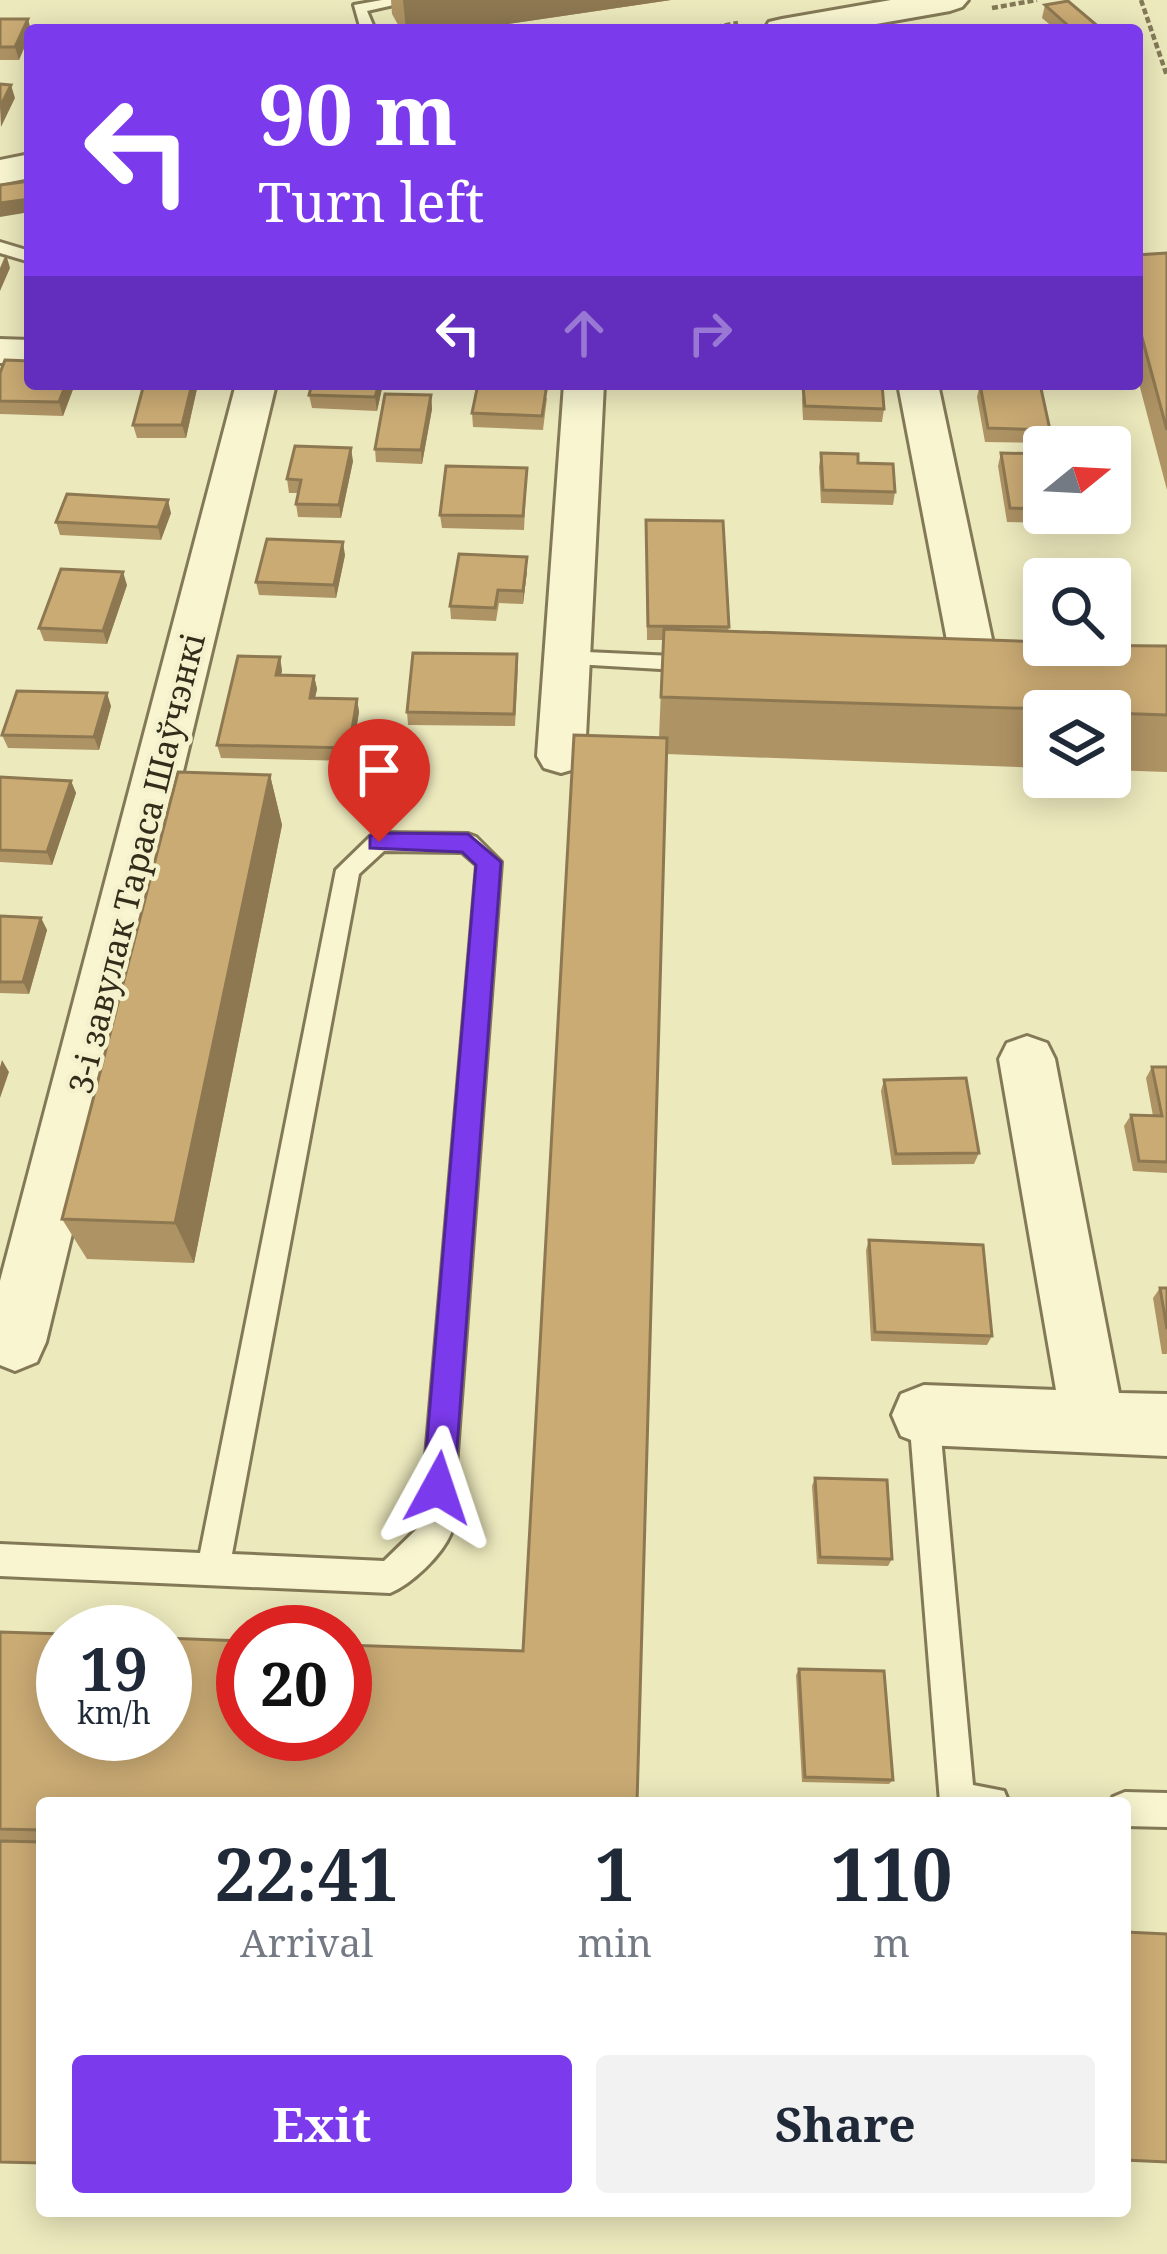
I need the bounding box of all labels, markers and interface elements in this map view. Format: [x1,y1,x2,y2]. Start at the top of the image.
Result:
text: 90 m [258,55,458,170]
icon: left [60,72,216,228]
text: Turn left [258,164,484,238]
icon: left [425,300,491,366]
icon: ahead [551,300,617,366]
icon: right [677,300,743,366]
north arrow [1023,426,1131,534]
map controls [1023,426,1131,798]
button: search [1023,558,1131,666]
street label: 3-і завулак Тараса Шаўчэнкі [57,628,215,1098]
button: layers [1023,690,1131,798]
pin [328,719,430,842]
icon: arrive [346,737,412,803]
position arrow [375,1425,501,1551]
speed limit sign: 20 [216,1605,372,1761]
text: 19 [80,1627,148,1709]
text: km/h [77,1692,151,1733]
text: 22:41 [214,1824,399,1922]
text: 1 [594,1824,635,1922]
text: 110 [830,1824,953,1922]
text: Arrival [240,1915,373,1968]
text: min [578,1915,652,1968]
text: m [873,1915,910,1968]
button: Exit [72,2055,572,2193]
button: Share [596,2055,1095,2193]

